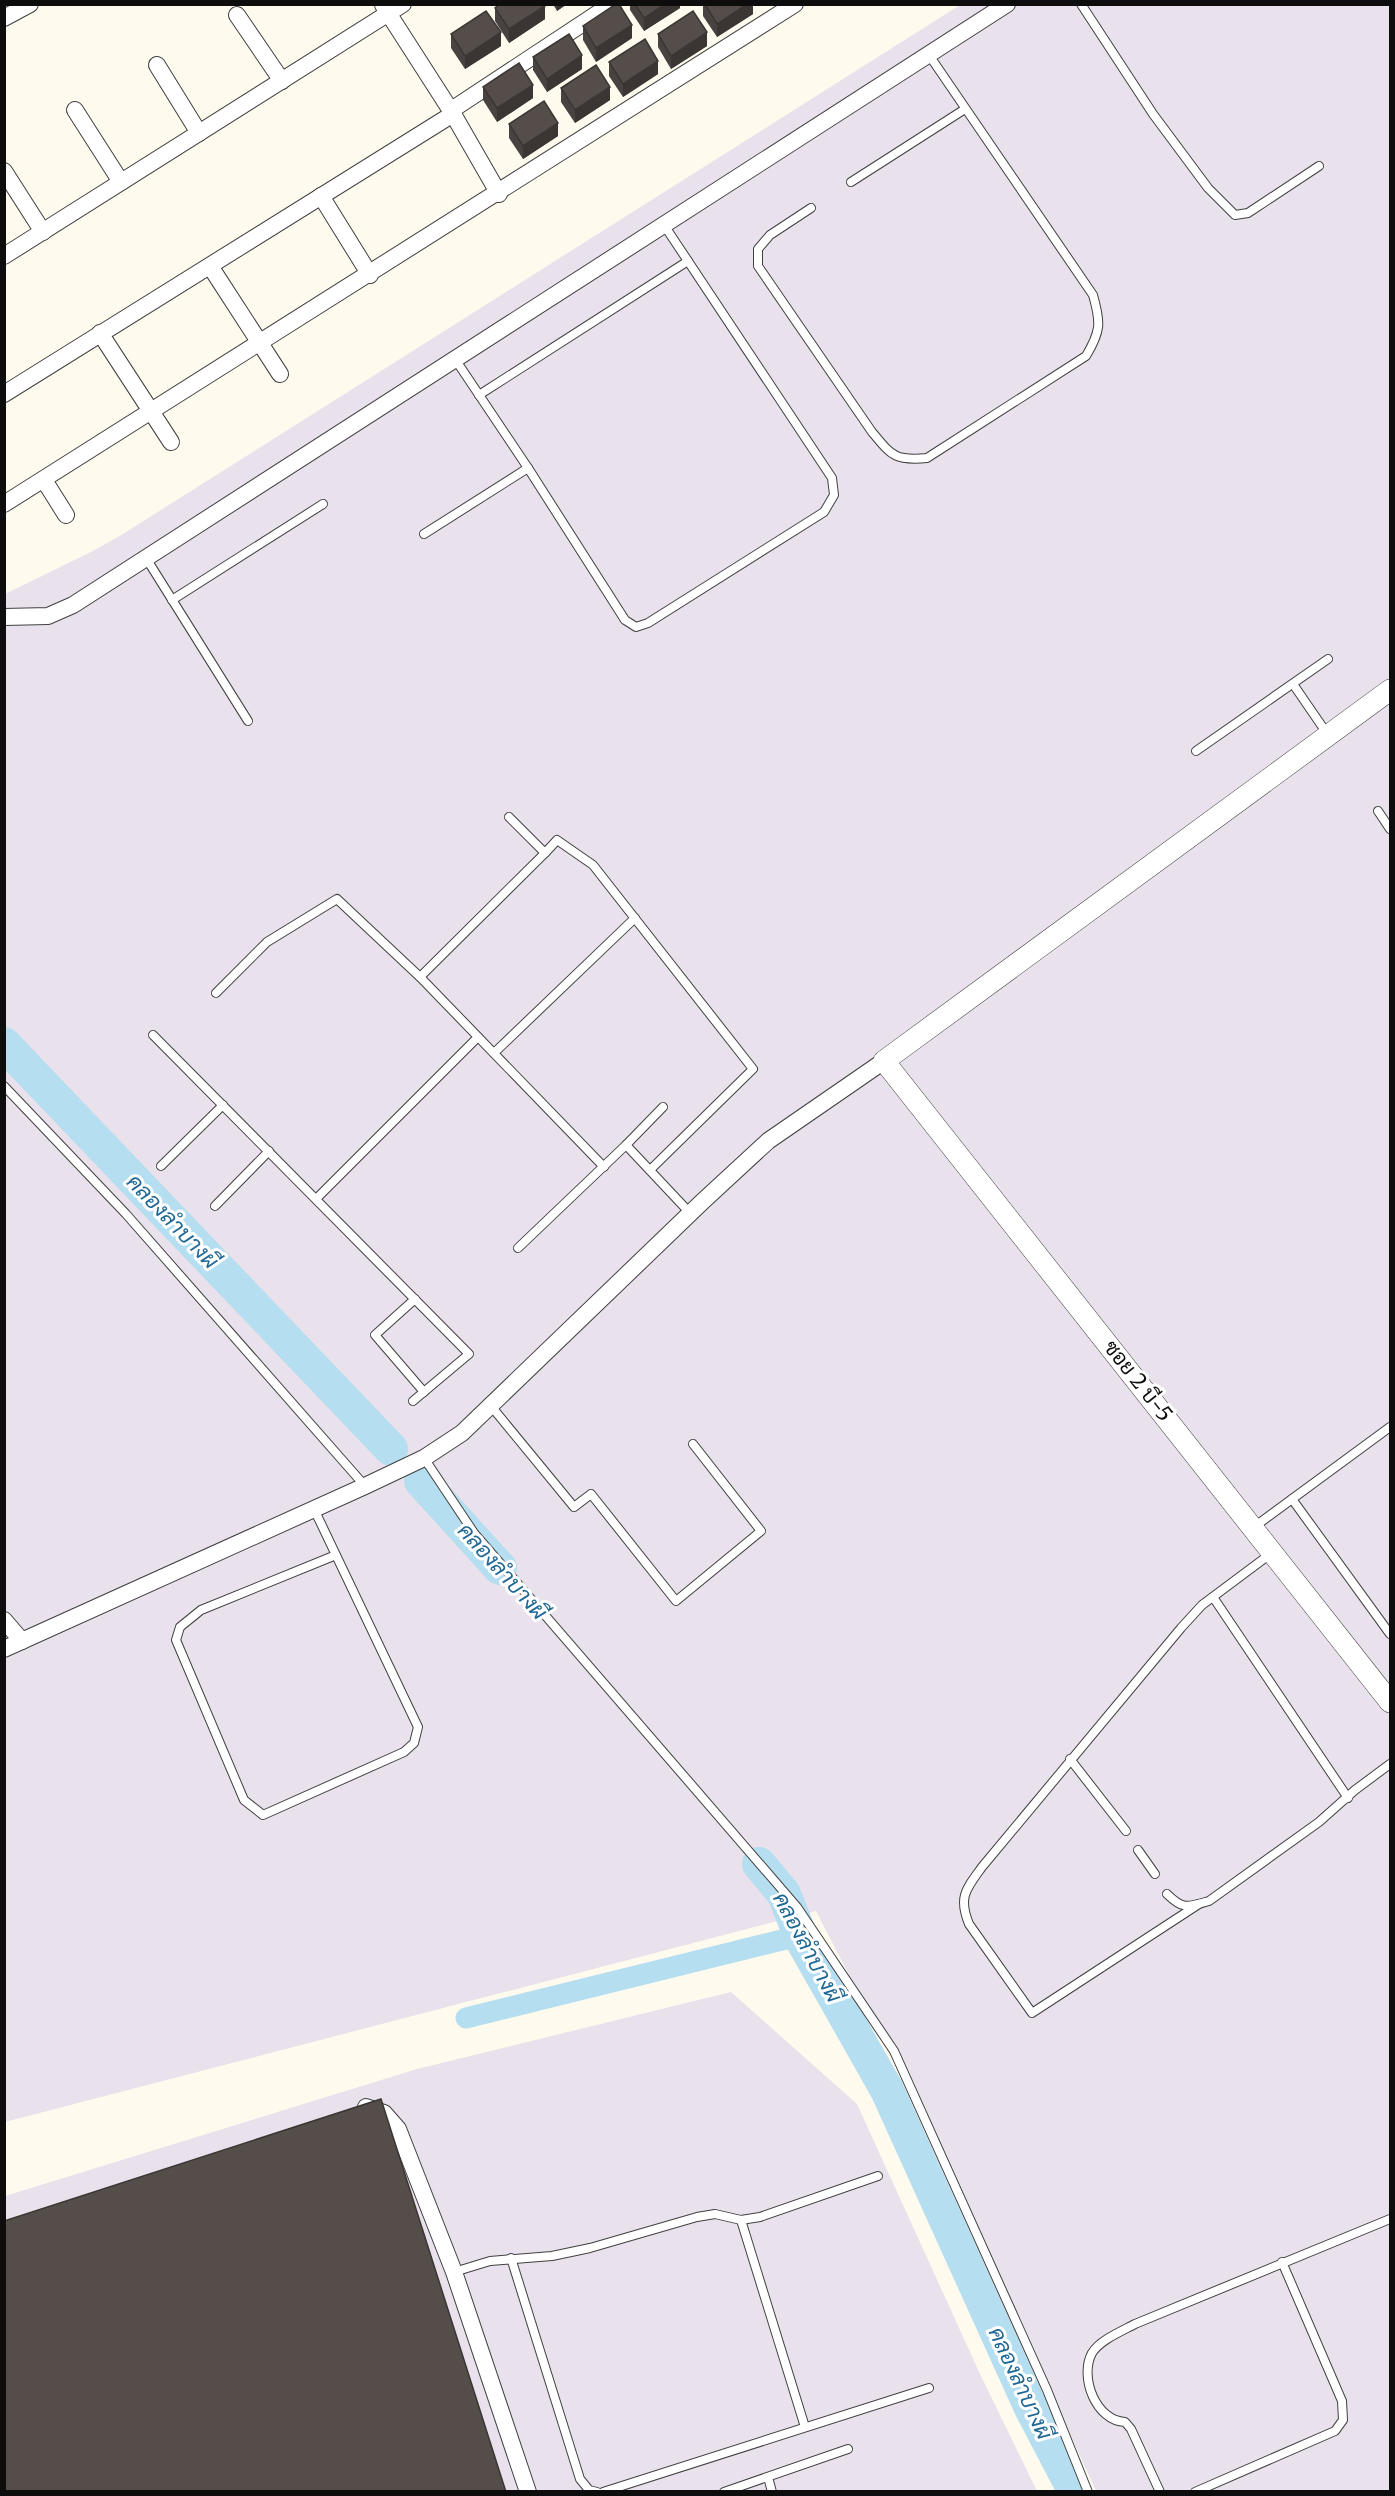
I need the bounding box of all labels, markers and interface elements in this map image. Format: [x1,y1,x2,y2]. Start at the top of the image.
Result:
water label: คลองลำบางผี [121,1168,226,1276]
street label: ซอย 2 บี-5 [1098,1334,1179,1427]
water label: คลองลำบางผี [452,1517,555,1627]
water label: คลองลำบางผี [767,1887,850,2009]
water label: คลองลำบางผี [983,2322,1060,2446]

